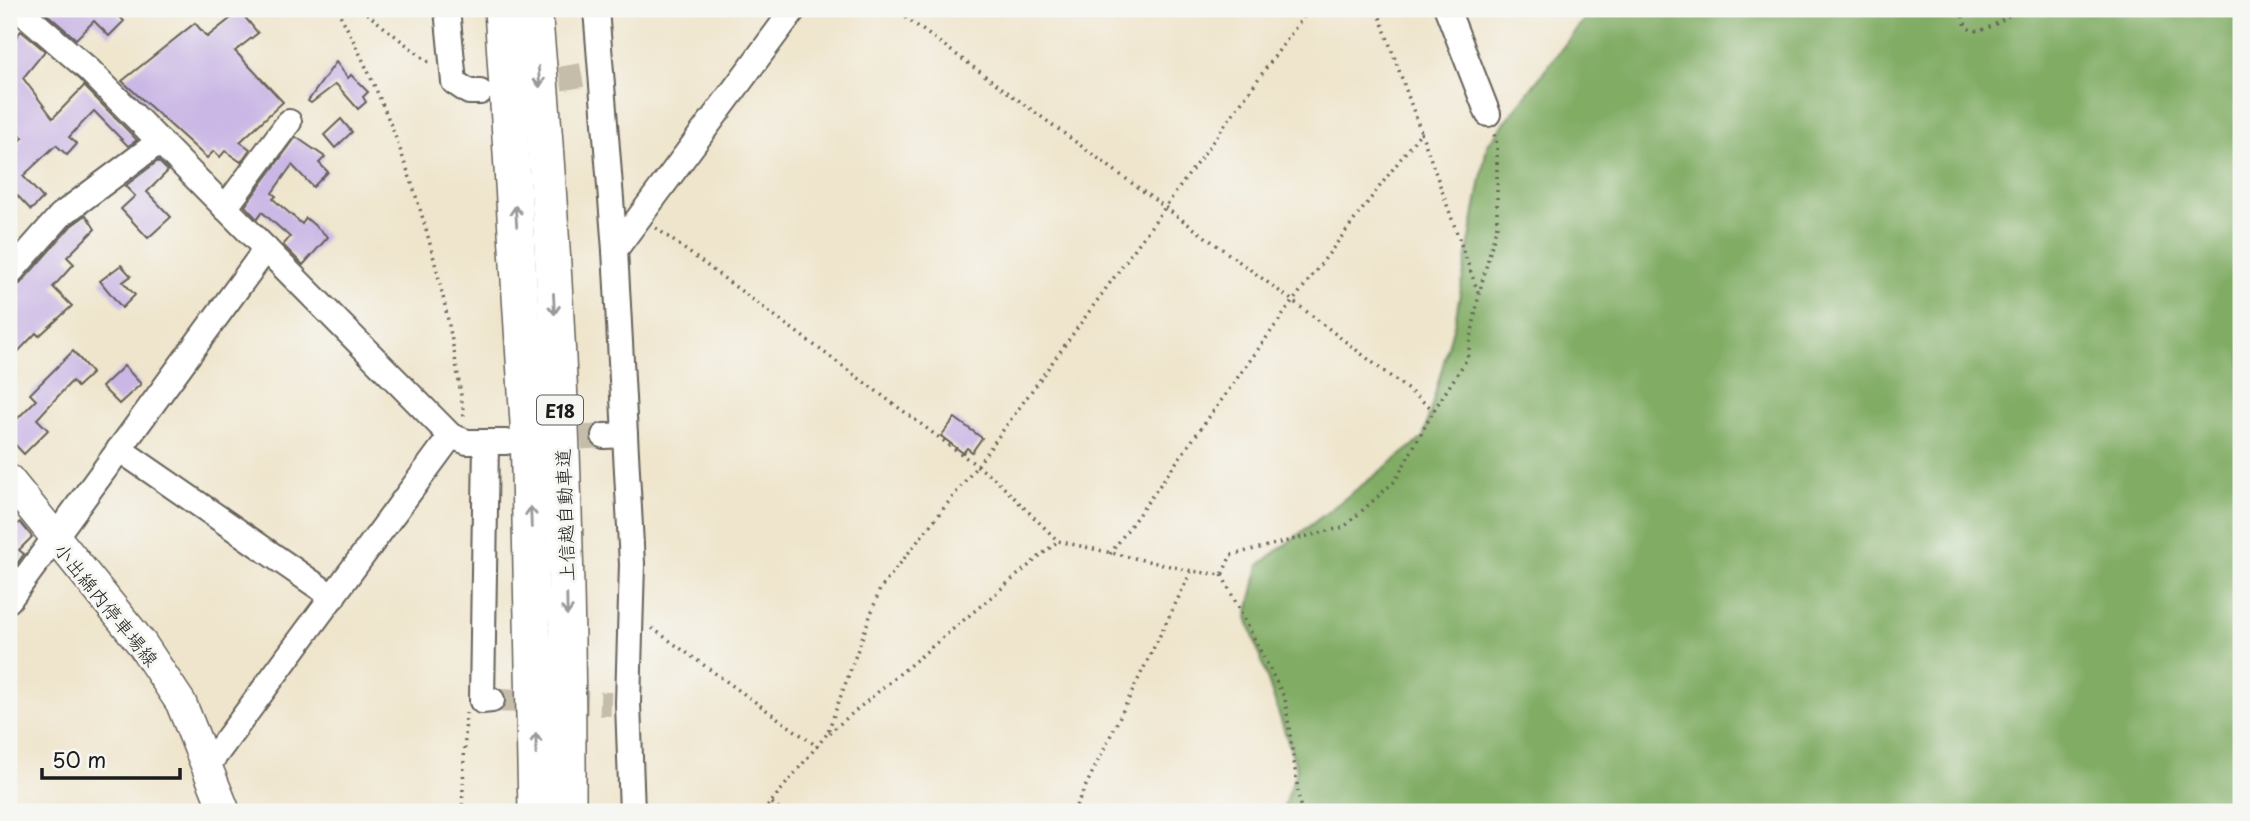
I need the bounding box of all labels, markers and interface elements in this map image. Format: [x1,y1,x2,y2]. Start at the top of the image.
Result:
one-way arrow [533,65,546,88]
one-way arrow [510,205,523,228]
one-way arrow [548,292,561,315]
road number: E18 [537,396,583,424]
street label: 上信越自動車道 [548,448,580,582]
one-way arrow [525,505,538,528]
street label: 小出綿内停車場線 [48,536,166,672]
one-way arrow [560,593,573,616]
one-way arrow [529,733,543,756]
scale bar [42,737,180,781]
text: 50 m [52,743,106,775]

